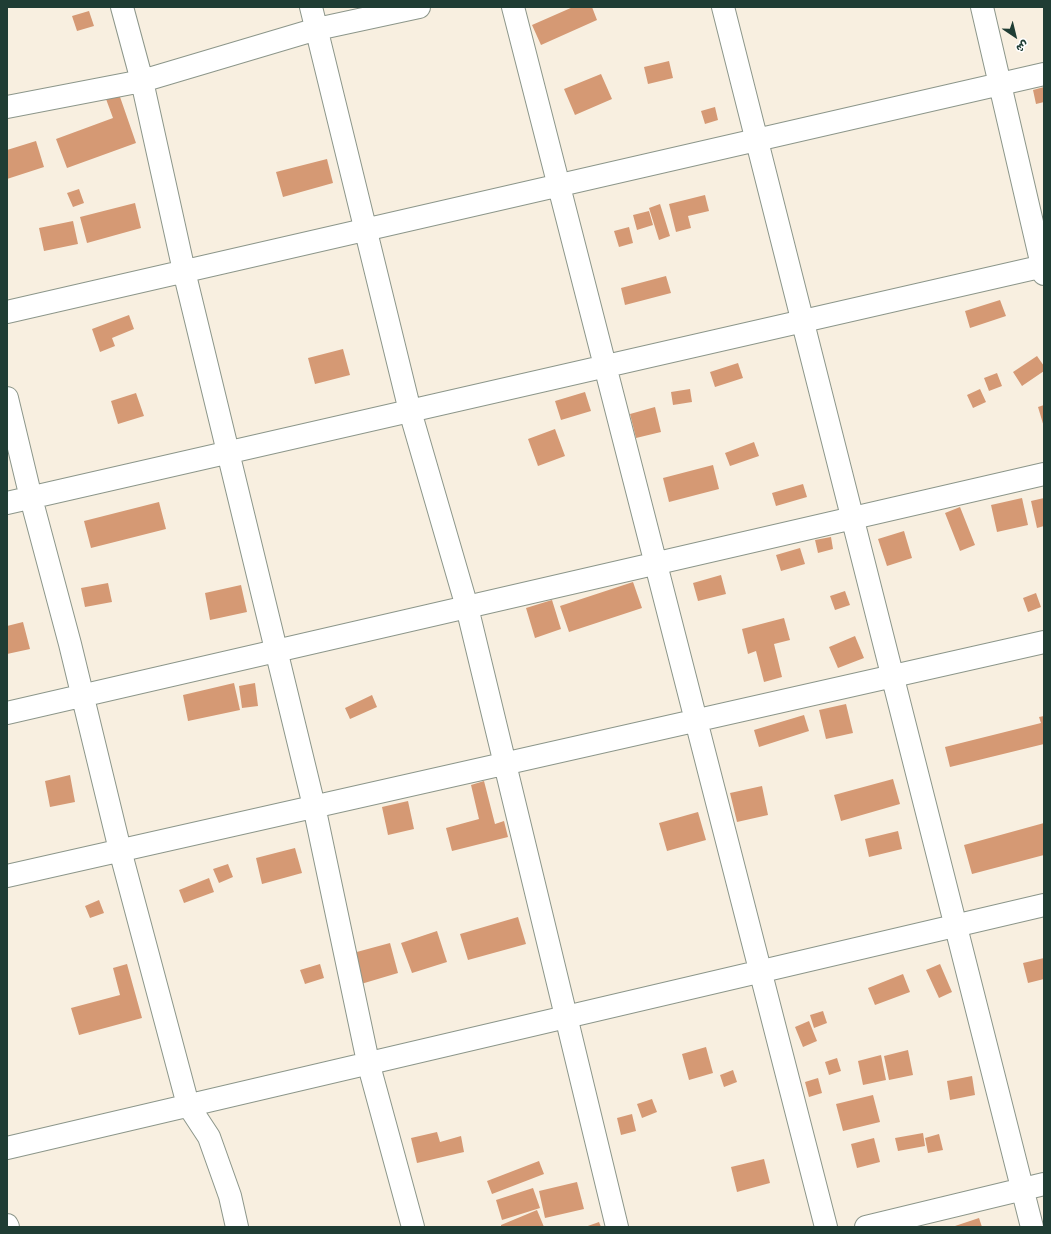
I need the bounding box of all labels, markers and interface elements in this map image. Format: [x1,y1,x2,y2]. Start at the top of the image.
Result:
north arrow [995,16,1035,56]
text: ش [1013,37,1031,56]

